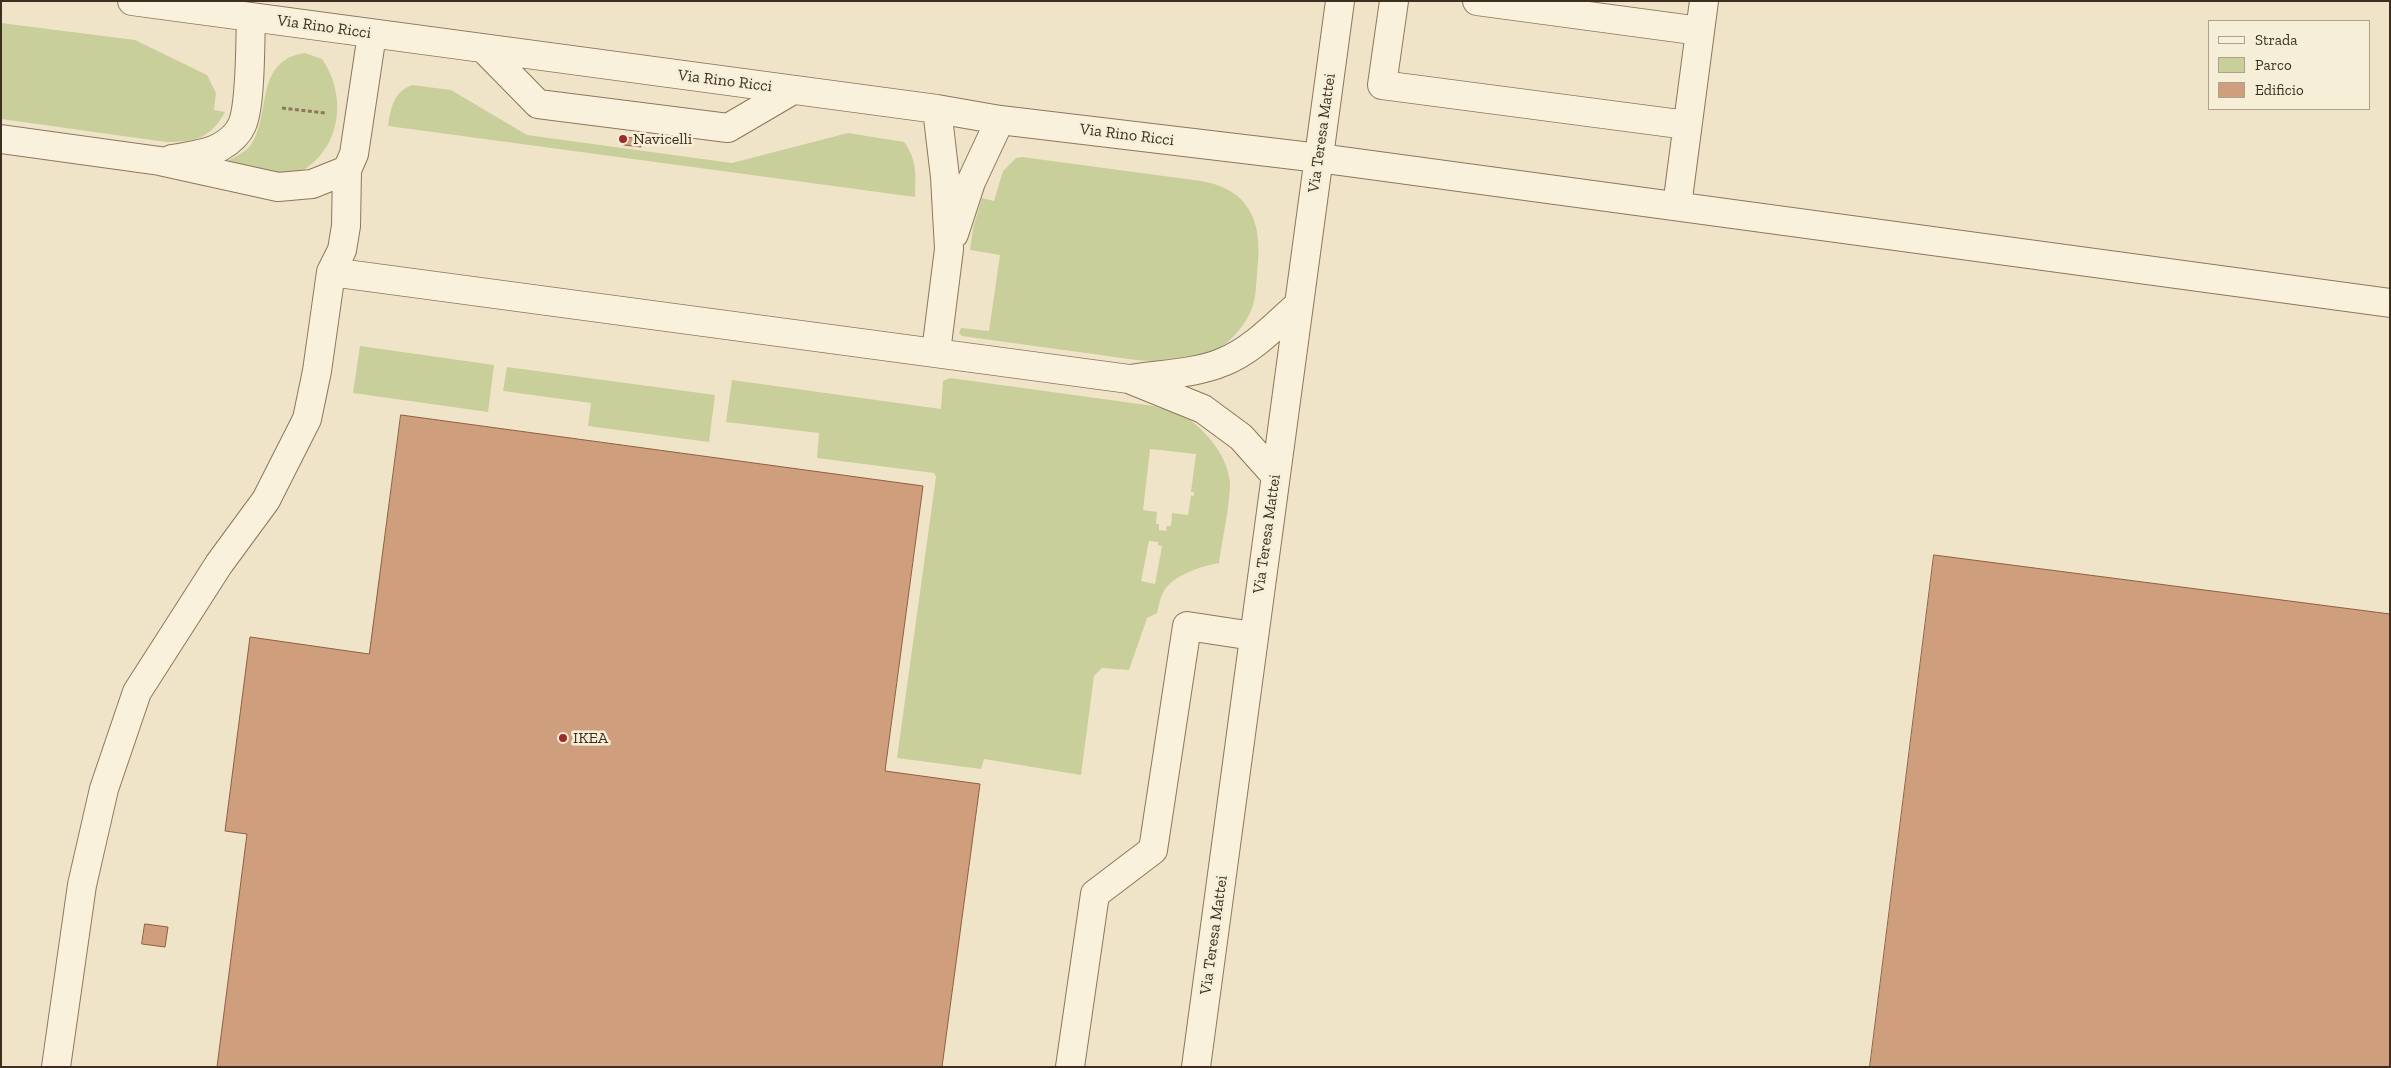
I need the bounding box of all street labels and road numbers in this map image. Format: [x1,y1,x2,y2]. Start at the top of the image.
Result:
street label: Via Rino Ricci [276,11,372,43]
street label: Via Rino Ricci [677,66,773,96]
street label: Via Teresa Mattei [1304,72,1340,194]
street label: Via Rino Ricci [1079,120,1175,150]
street label: Via Teresa Mattei [1249,473,1285,595]
street label: Via Teresa Mattei [1196,874,1232,996]

